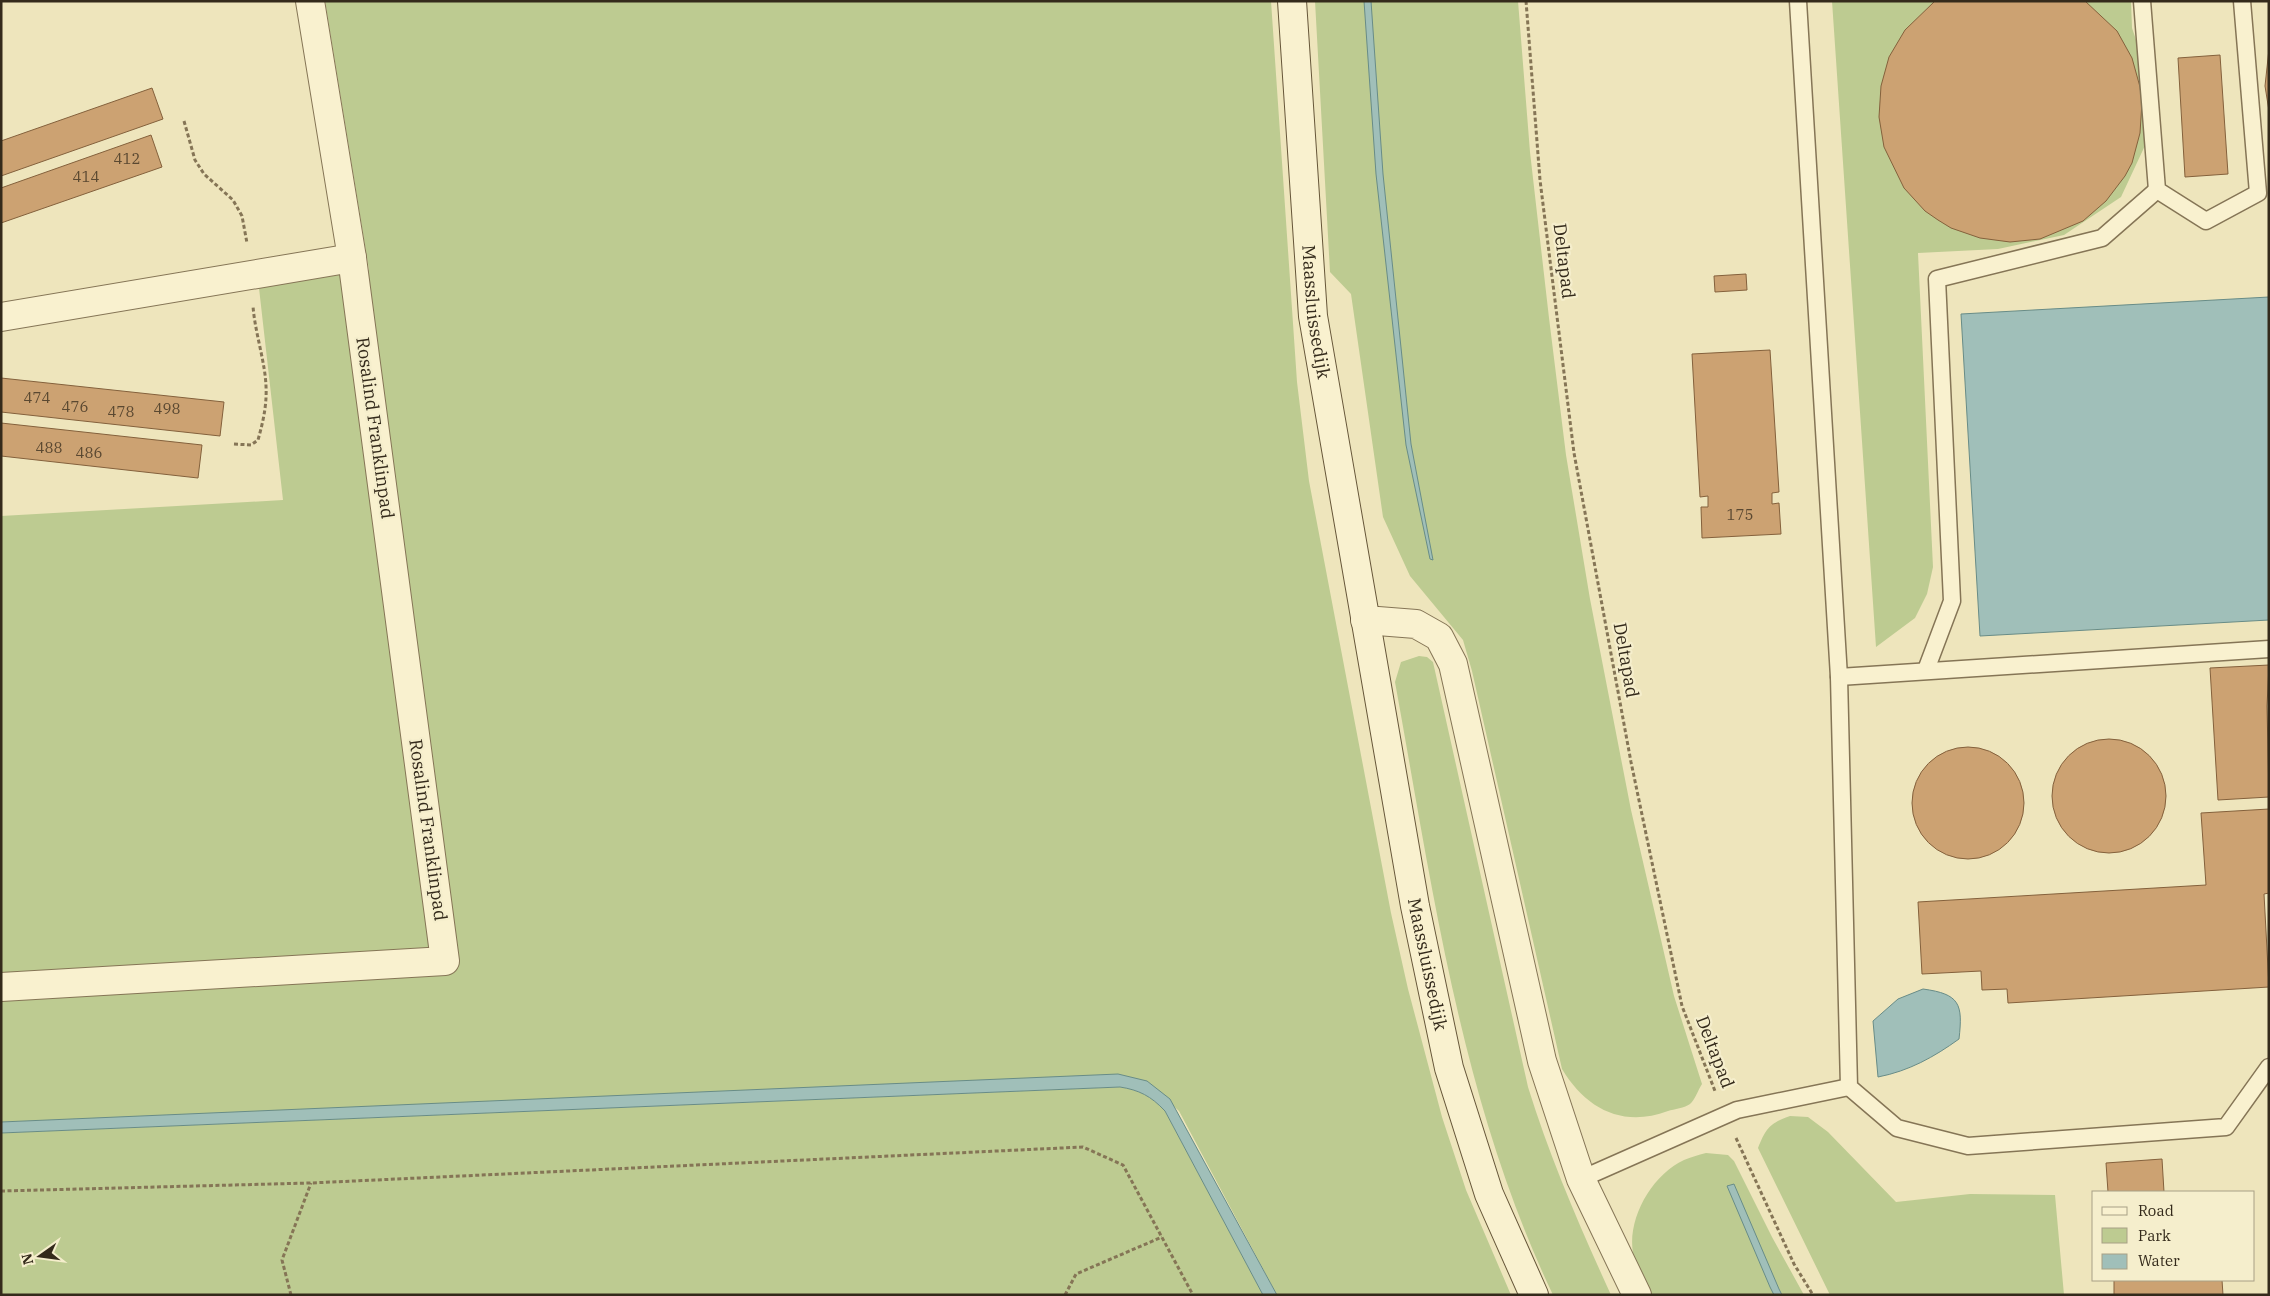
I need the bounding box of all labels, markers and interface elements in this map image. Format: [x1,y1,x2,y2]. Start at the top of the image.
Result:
house number: 412 [113,149,141,168]
house number: 414 [72,167,100,186]
street label: Deltapad [1548,222,1581,300]
street label: Maassluissedijk [1297,244,1336,381]
street label: Rosalind Franklinpad [351,335,400,520]
house number: 474 [23,388,51,407]
house number: 476 [61,397,89,416]
house number: 498 [153,399,181,418]
house number: 478 [107,402,135,421]
house number: 488 [35,438,63,457]
house number: 486 [75,443,103,462]
house number: 175 [1726,505,1754,524]
street label: Deltapad [1609,621,1644,699]
street label: Rosalind Franklinpad [404,737,453,922]
street label: Maassluissedijk [1403,896,1453,1033]
street label: Deltapad [1691,1012,1740,1091]
legend [2092,1191,2255,1281]
text: Road [2138,1201,2174,1220]
text: Park [2138,1226,2171,1245]
north arrow [15,1231,65,1281]
text: Water [2138,1251,2180,1270]
text: N [17,1252,37,1267]

